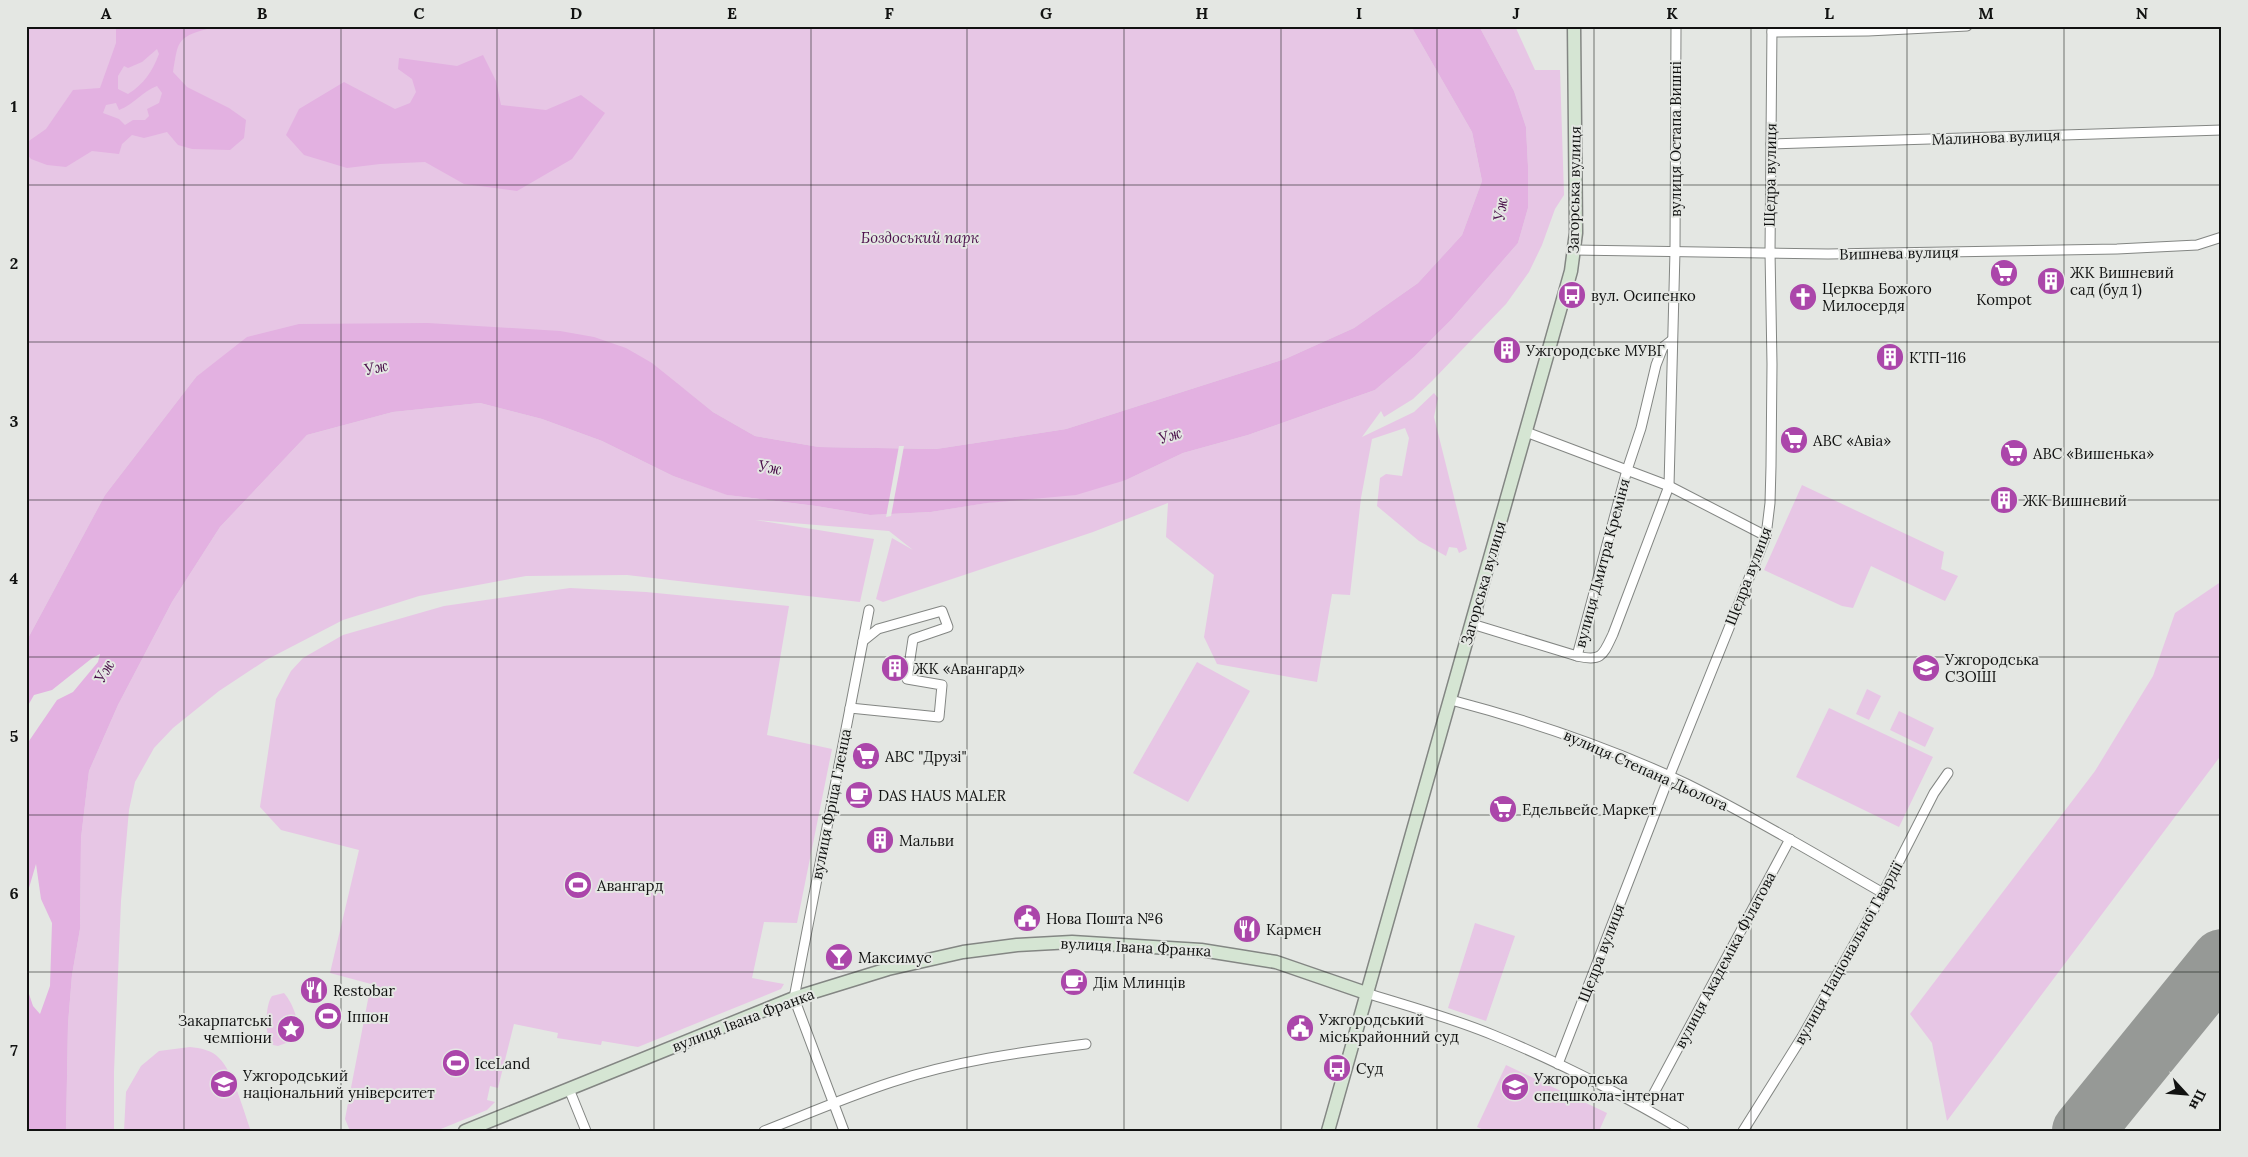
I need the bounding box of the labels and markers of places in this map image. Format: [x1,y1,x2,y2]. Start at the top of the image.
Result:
supermarket icon: Kompot [1989,258,2019,288]
place label: ЖК Вишневий сад (буд 1) [2070,263,2174,300]
building icon: ЖК Вишневий сад (буд 1) [2036,266,2066,296]
place label: Церква Божого Милосердя [1822,279,1932,315]
bus stop icon: вул. Осипенко [1557,280,1587,310]
church icon: Церква Божого Милосердя [1788,282,1818,312]
place label: вул. Осипенко [1591,286,1696,305]
place label: Kompot [1976,290,2032,309]
building icon: Ужгородське МУВГ [1492,335,1522,365]
place label: Ужгородське МУВГ [1525,341,1665,360]
building icon: КТП-116 [1875,342,1905,372]
place label: КТП-116 [1909,348,1966,367]
supermarket icon: ABC «Авіа» [1779,425,1809,455]
place label: ABC «Авіа» [1812,431,1891,450]
supermarket icon: ABC «Вишенька» [1999,438,2029,468]
place label: ABC «Вишенька» [2032,444,2154,463]
building icon: ЖК Вишневий [1989,485,2019,515]
place label: ЖК Вишневий [2023,491,2127,510]
place label: Ужгородська СЗОШІ [1944,650,2039,686]
building icon: ЖК «Авангард» [880,653,910,683]
school or university icon: Ужгородська СЗОШІ [1911,653,1941,683]
place label: ЖК «Авангард» [914,659,1025,678]
supermarket icon: ABC "Друзі" [851,741,881,771]
place label: ABC "Друзі" [884,747,967,766]
cafe icon: DAS HAUS MALER [844,780,874,810]
place label: DAS HAUS MALER [878,786,1006,805]
supermarket icon: Едельвейс Маркет [1488,794,1518,824]
place label: Едельвейс Маркет [1522,800,1657,819]
building icon: Мальви [865,825,895,855]
place label: Мальви [899,831,954,850]
sports icon: Авангард [563,870,593,900]
place label: Авангард [596,876,664,895]
public building icon: Нова Пошта №6 [1012,903,1042,933]
place label: Нова Пошта №6 [1046,909,1163,928]
restaurant icon: Кармен [1232,914,1262,944]
place label: Кармен [1266,920,1321,939]
bar icon: Максимус [824,942,854,972]
place label: Максимус [858,948,932,967]
cafe icon: Дім Млинців [1059,967,1089,997]
place label: Дім Млинців [1093,973,1185,992]
restaurant icon: Restobar [299,975,329,1005]
place label: Restobar [333,981,395,1000]
sports icon: Іппон [313,1001,343,1031]
place label: Іппон [347,1007,388,1026]
place label: Ужгородський міськрайонний суд [1318,1010,1459,1046]
place label: Закарпатські чемпіони [178,1011,272,1047]
public building icon: Ужгородський міськрайонний суд [1285,1013,1315,1043]
place icon: Закарпатські чемпіони [276,1014,306,1044]
sports icon: IceLand [441,1048,471,1078]
bus stop icon: Суд [1322,1053,1352,1083]
place label: IceLand [475,1054,530,1073]
place label: Суд [1356,1059,1383,1078]
place label: Ужгородський національний університет [242,1066,435,1102]
school or university icon: Ужгородський національний університет [209,1069,239,1099]
place label: Ужгородська спецшкола-інтернат [1533,1069,1685,1105]
school or university icon: Ужгородська спецшкола-інтернат [1500,1072,1530,1102]

